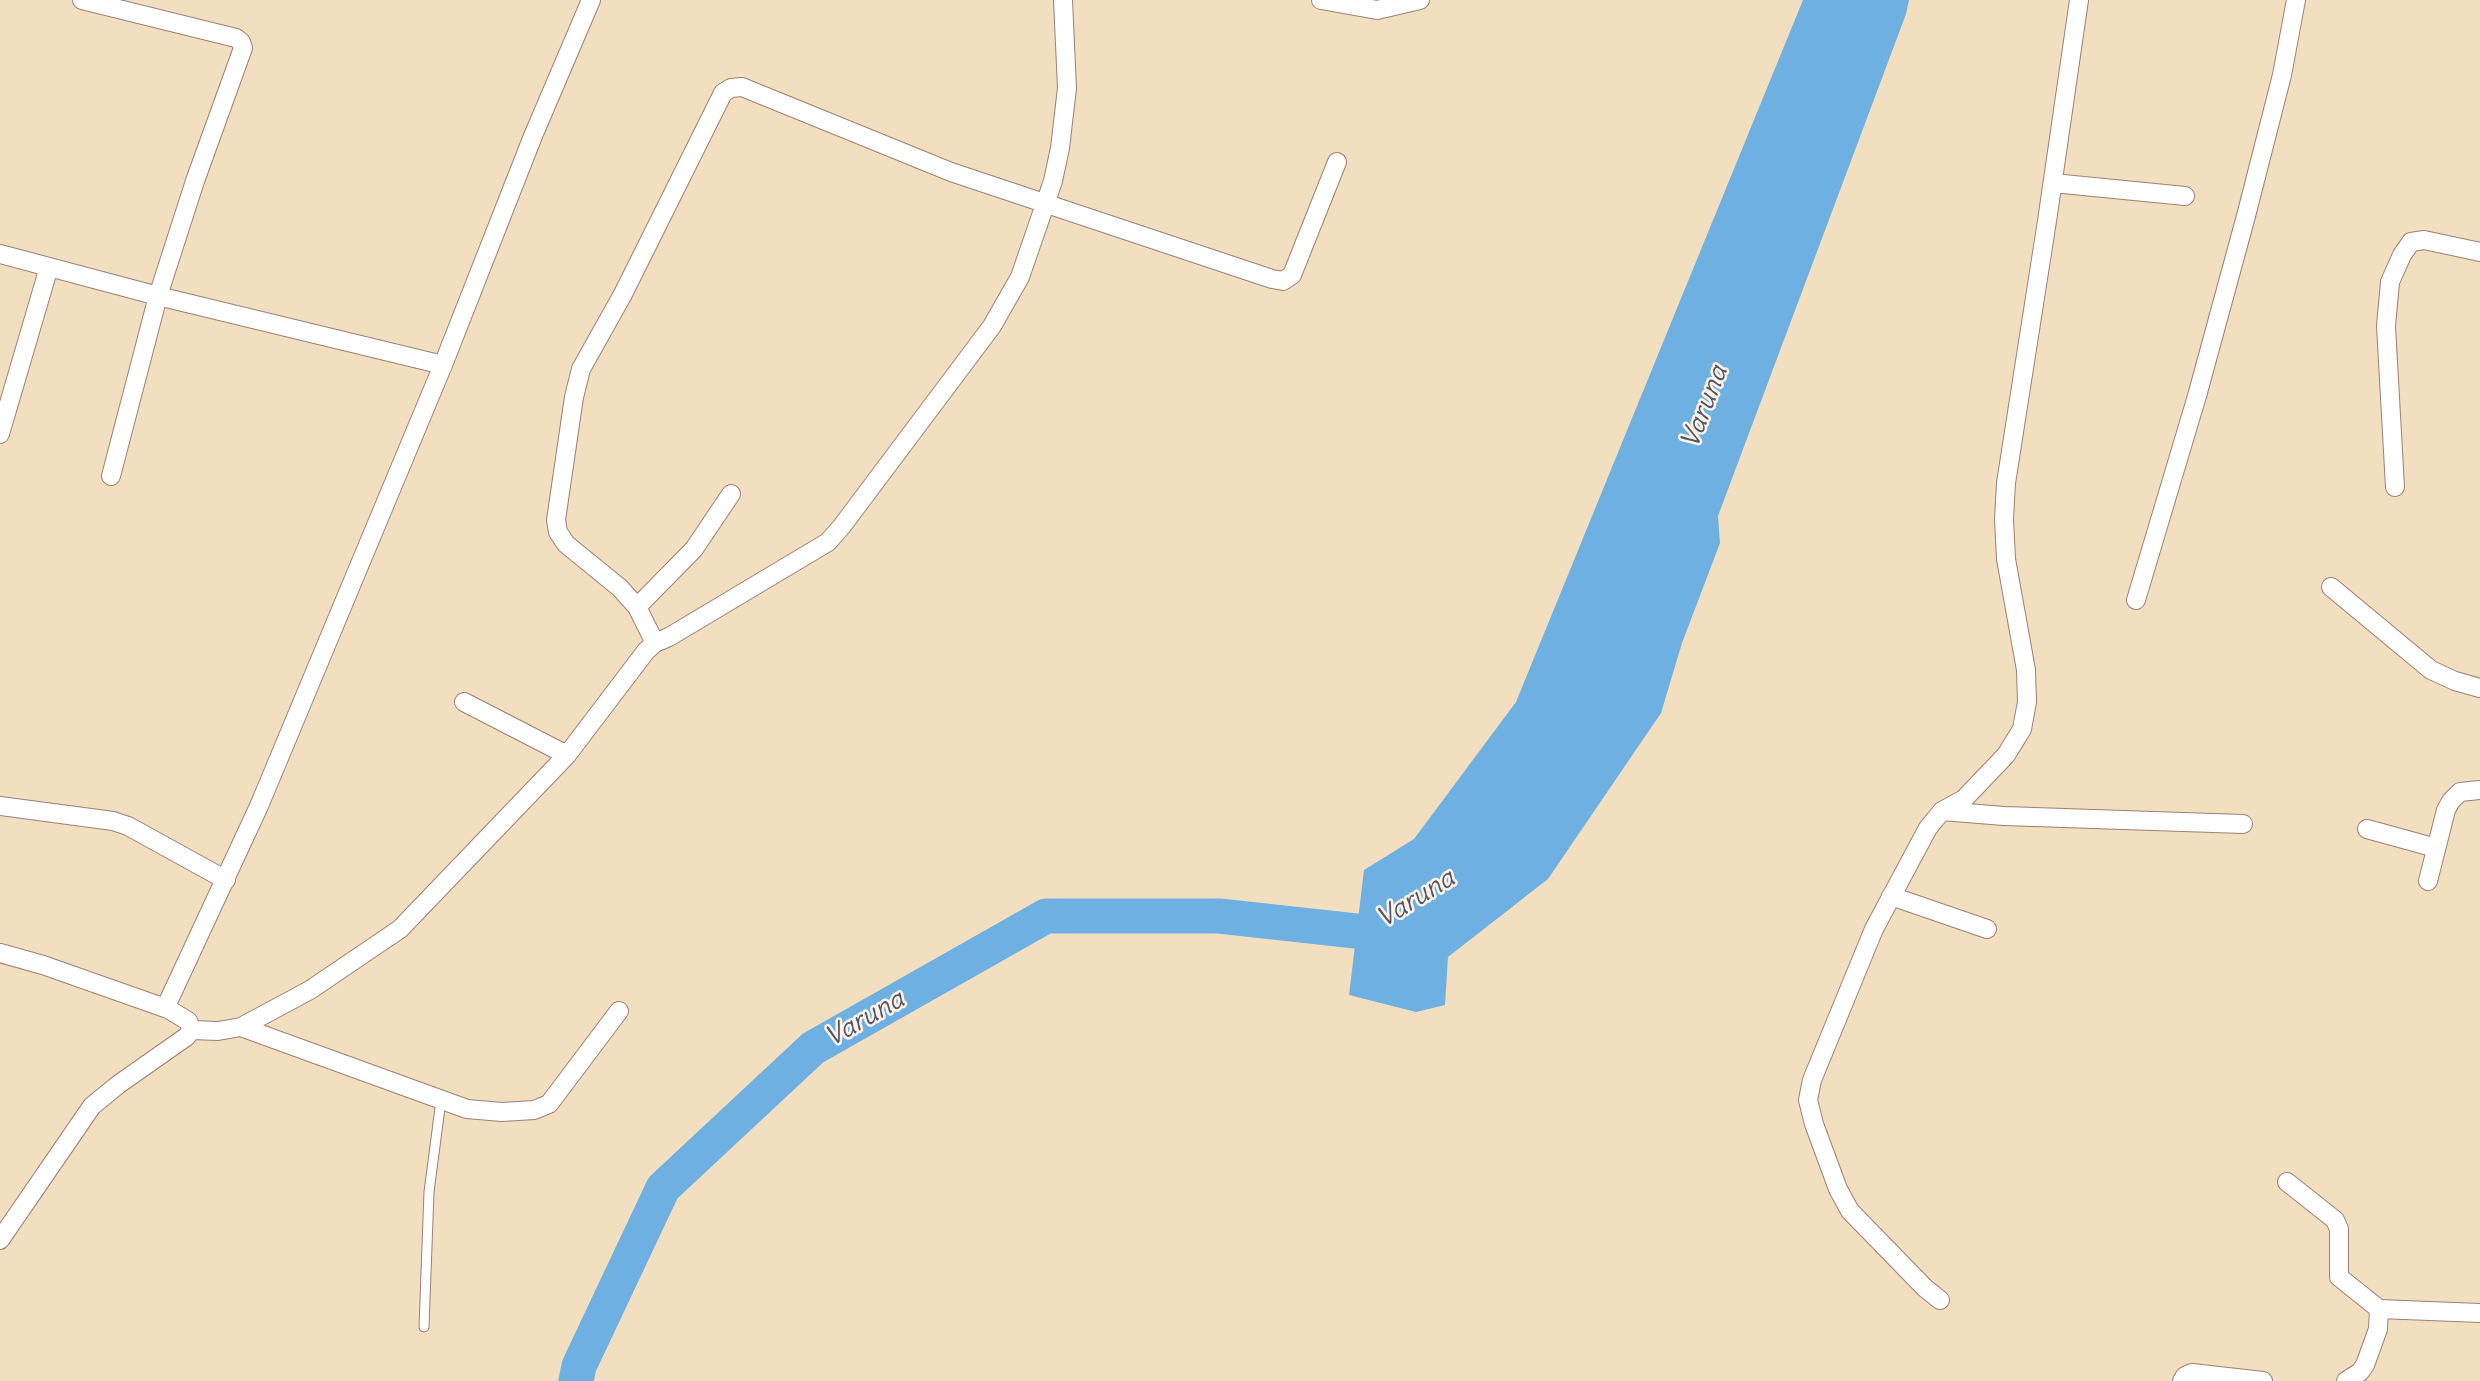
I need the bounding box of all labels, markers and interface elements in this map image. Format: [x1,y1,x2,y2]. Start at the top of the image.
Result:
water label: Varuna [1675,361,1735,453]
water label: Varuna [1371,863,1461,935]
water label: Varuna [820,984,910,1054]

